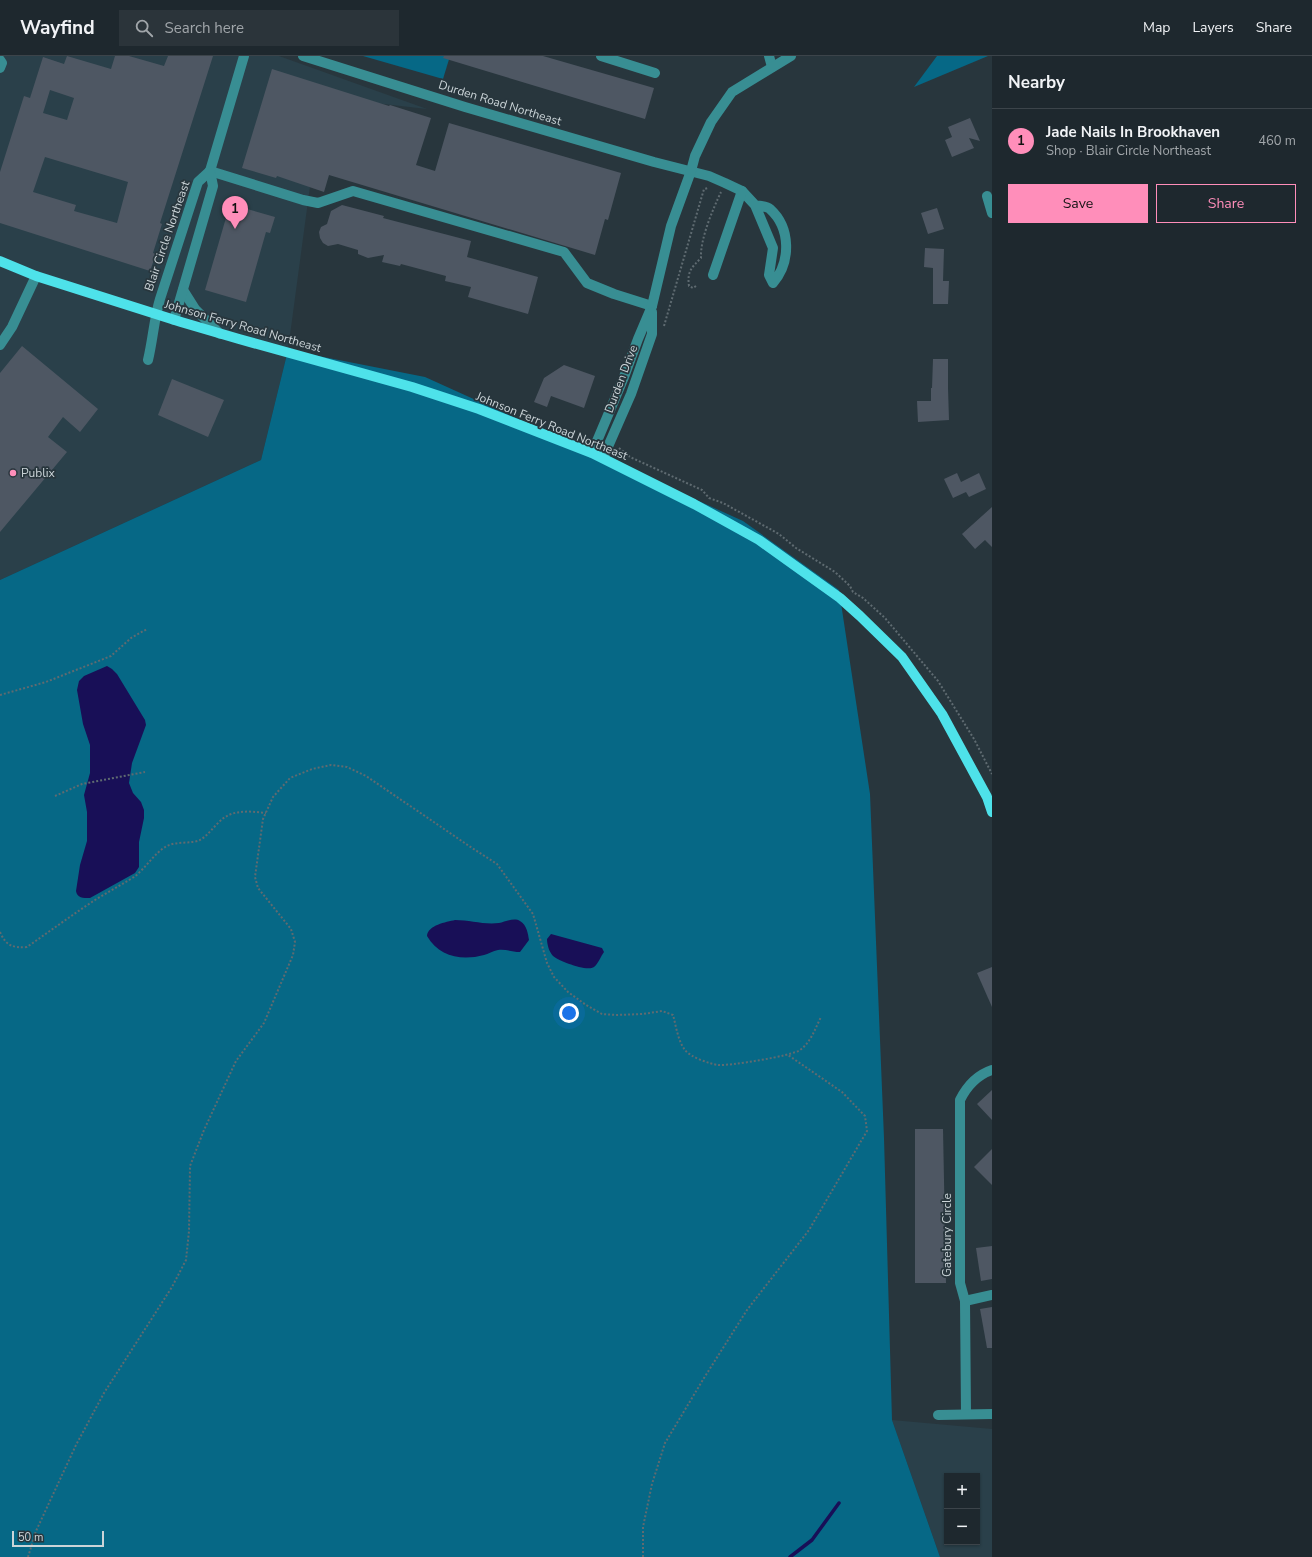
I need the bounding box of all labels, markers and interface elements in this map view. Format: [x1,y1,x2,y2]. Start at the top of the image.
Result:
search box [119,10,399,46]
text: Wayfind [20,15,95,41]
icon: search [133,17,155,39]
text: Search here [165,18,244,38]
text: Map [1143,18,1170,37]
text: Layers [1192,18,1234,37]
text: Share [1256,18,1292,37]
text: Nearby [1008,71,1065,94]
street label: Durden Road Northeast [436,77,564,130]
text: Jade Nails In Brookhaven [1046,122,1220,142]
text: 1 [1017,132,1025,150]
text: 460 m [1258,132,1296,150]
text: Shop · Blair Circle Northeast [1046,142,1211,160]
street label: Blair Circle Northeast [141,178,194,293]
button: Save [1008,184,1148,223]
button: Share [1156,184,1296,223]
pin: 1 [222,196,248,229]
street label: Johnson Ferry Road Northeast [162,296,324,356]
street label: Durden Drive [601,343,641,415]
street label: Johnson Ferry Road Northeast [473,388,631,464]
place label: Publix [21,465,56,481]
marker: Publix [8,468,18,478]
your location [559,1003,579,1023]
street label: Gatebury Circle [939,1193,955,1277]
map controls [944,1473,980,1545]
button: + [944,1473,980,1509]
button: − [944,1509,980,1545]
scale bar [12,1529,104,1548]
text: 50 m [18,1530,43,1545]

